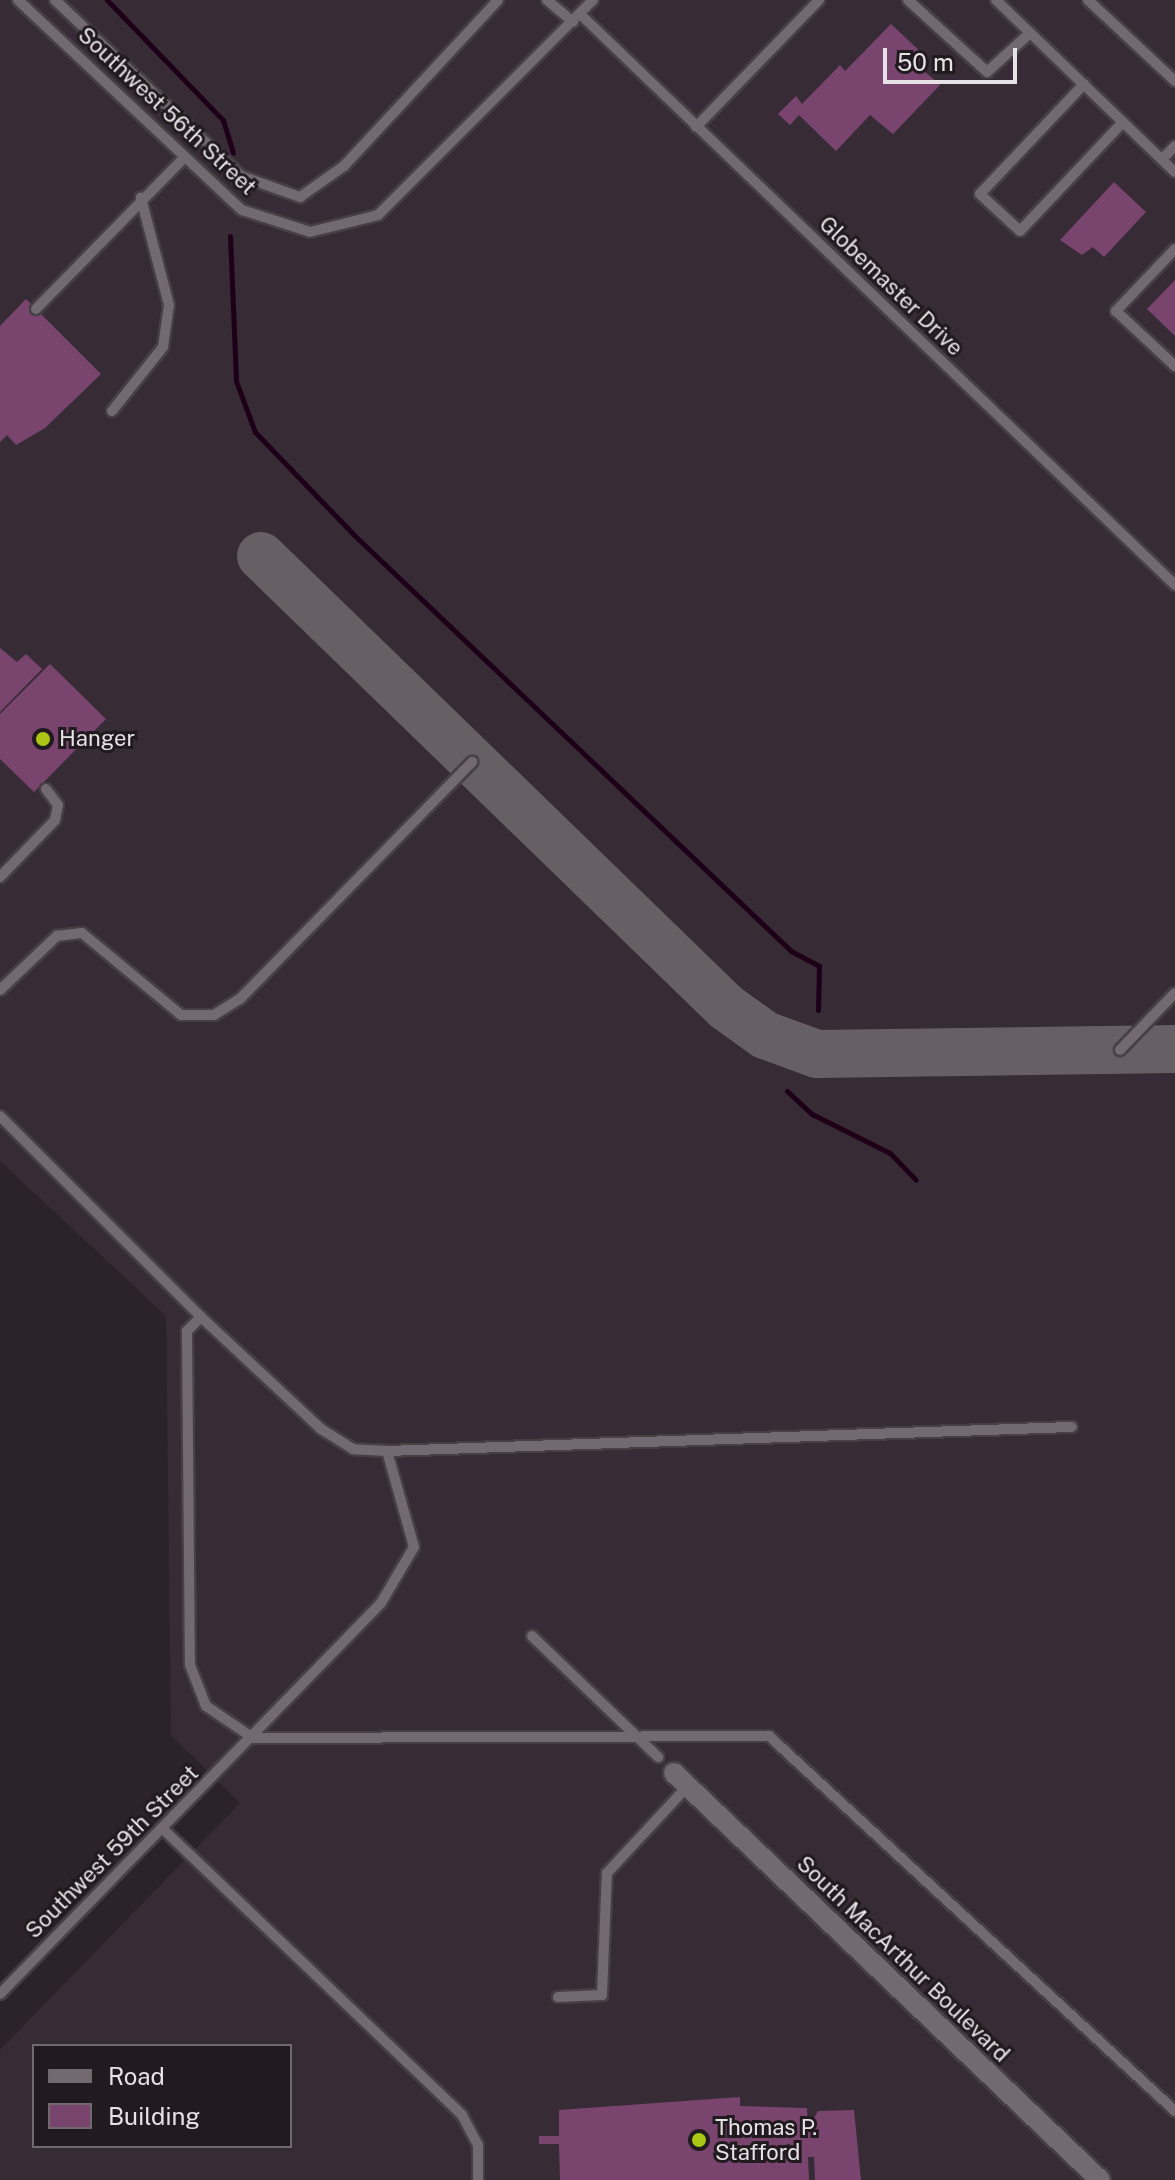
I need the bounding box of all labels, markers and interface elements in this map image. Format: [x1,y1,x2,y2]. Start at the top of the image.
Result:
street label: Southwest 56th Street [73,22,261,200]
scale bar [887,32,1021,82]
text: 50 m [897,48,954,76]
street label: Globemaster Drive [814,211,968,361]
place label: Hanger [59,726,135,752]
marker: Hanger [34,730,52,748]
street label: Southwest 59th Street [20,1760,204,1944]
street label: South MacArthur Boulevard [791,1850,1015,2068]
legend [32,2044,292,2148]
text: Road [108,2062,165,2090]
text: Building [108,2102,200,2130]
place label: Thomas P. Stafford [715,2114,817,2166]
marker: Thomas P. Stafford [690,2131,708,2149]

